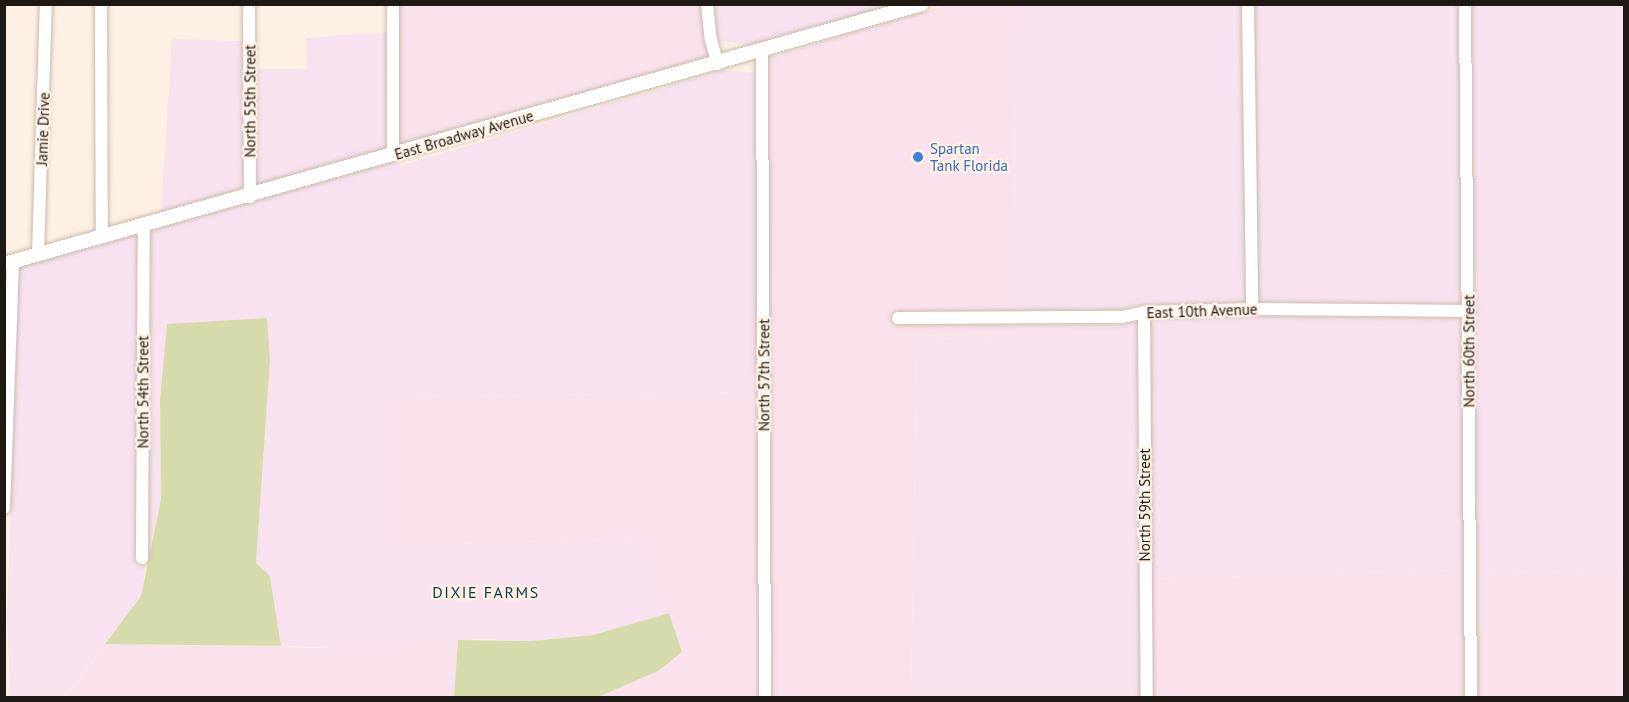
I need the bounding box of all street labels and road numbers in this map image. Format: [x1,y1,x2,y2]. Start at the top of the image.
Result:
street label: North 55th Street [241,45,259,157]
street label: Jamie Drive [33,92,53,166]
street label: East Broadway Avenue [392,106,536,164]
street label: North 60th Street [1460,295,1478,407]
street label: East 10th Avenue [1146,300,1258,322]
street label: North 57th Street [755,319,773,431]
street label: North 54th Street [134,336,152,448]
street label: North 59th Street [1136,449,1154,561]

